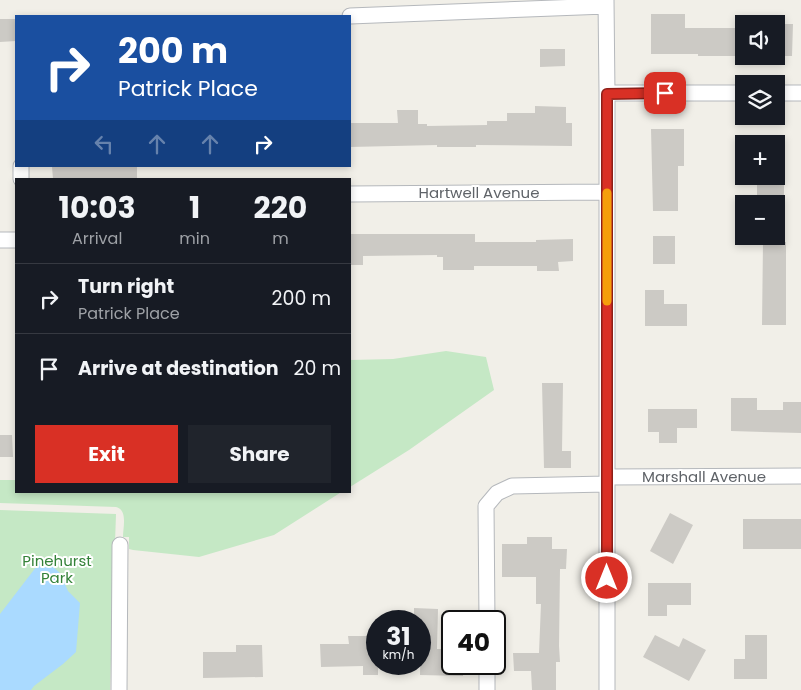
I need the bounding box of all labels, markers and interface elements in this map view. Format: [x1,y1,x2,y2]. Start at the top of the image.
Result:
map controls [735,15,785,245]
button: sound [735,15,785,65]
text: 200 m [118,26,228,75]
icon: right [35,35,100,100]
pin [644,72,686,114]
text: Patrick Place [118,73,258,104]
button: layers [735,75,785,125]
icon: arrive [651,79,679,107]
icon: left [90,130,118,158]
icon: ahead [143,130,171,158]
icon: ahead [196,130,224,158]
icon: right [249,130,277,158]
button: + [735,135,785,185]
street label: Hartwell Avenue [419,182,539,203]
text: 10:03 [59,186,136,229]
text: 1 [189,186,200,229]
text: 220 [254,186,307,229]
button: − [735,195,785,245]
text: Arrival [72,227,122,250]
text: min [179,227,210,250]
text: m [272,227,289,250]
text: Turn right [78,273,174,300]
icon: right [35,285,63,313]
text: 200 m [272,285,331,312]
text: Patrick Place [78,302,180,325]
icon: arrive [35,355,63,383]
text: Arrive at destination [78,355,279,382]
text: 20 m [294,355,341,382]
button: Exit [35,425,178,483]
button: Share [188,425,331,483]
street label: Marshall Avenue [642,466,766,487]
park label: Pinehurst Park [22,550,92,588]
position arrow [580,551,632,603]
speed limit sign: 40 [441,610,506,675]
text: 31 [386,619,411,654]
text: km/h [383,646,414,663]

